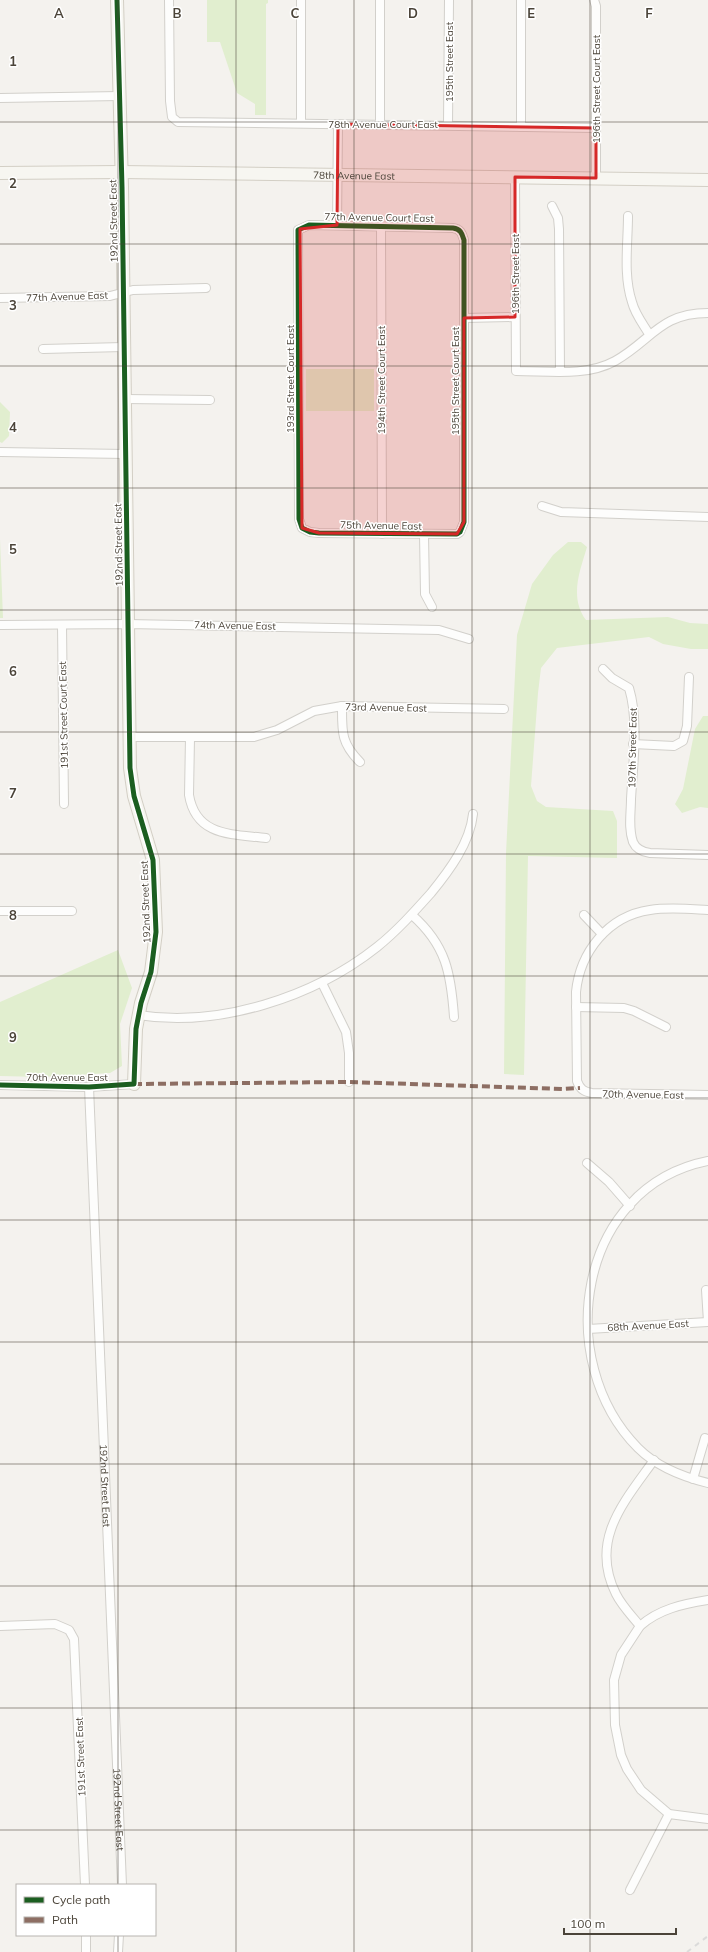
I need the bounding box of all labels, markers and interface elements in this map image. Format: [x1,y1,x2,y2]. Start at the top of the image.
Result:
text: A [54,5,64,21]
text: B [173,5,182,21]
text: C [291,5,300,21]
text: D [408,5,418,21]
text: E [527,5,535,21]
text: F [645,5,653,21]
street label: 195th Street East [443,21,456,102]
street label: 196th Street Court East [590,34,603,143]
text: 1 [9,53,17,69]
street label: 78th Avenue Court East [328,118,438,131]
street label: 78th Avenue East [313,169,395,183]
text: 2 [9,175,17,191]
street label: 192nd Street East [106,179,121,263]
street label: 77th Avenue Court East [324,210,434,225]
street label: 196th Street East [509,233,522,314]
street label: 77th Avenue East [26,289,109,304]
text: 3 [9,297,17,313]
street label: 193rd Street Court East [284,324,297,433]
street label: 194th Street Court East [375,325,388,434]
street label: 195th Street Court East [449,326,462,435]
text: 4 [9,419,17,435]
street label: 192nd Street East [111,503,126,587]
street label: 75th Avenue East [340,518,422,533]
text: 5 [9,541,17,557]
street label: 74th Avenue East [194,618,276,633]
street label: 191st Street Court East [56,661,71,769]
text: 6 [9,663,17,679]
street label: 73rd Avenue East [345,700,428,715]
street label: 197th Street East [625,707,640,788]
text: 7 [9,785,17,801]
street label: 192nd Street East [138,860,153,944]
text: 8 [9,907,17,923]
text: 9 [9,1029,17,1045]
street label: 70th Avenue East [26,1071,108,1084]
street label: 70th Avenue East [602,1087,684,1102]
street label: 68th Avenue East [607,1317,690,1334]
street label: 192nd Street East [97,1444,113,1528]
street label: 191st Street East [73,1717,88,1797]
street label: 192nd Street East [110,1768,127,1852]
legend [16,1884,156,1936]
text: Cycle path [52,1892,110,1907]
scale bar [564,1910,676,1936]
text: Path [52,1912,78,1927]
text: 100 m [570,1916,605,1931]

